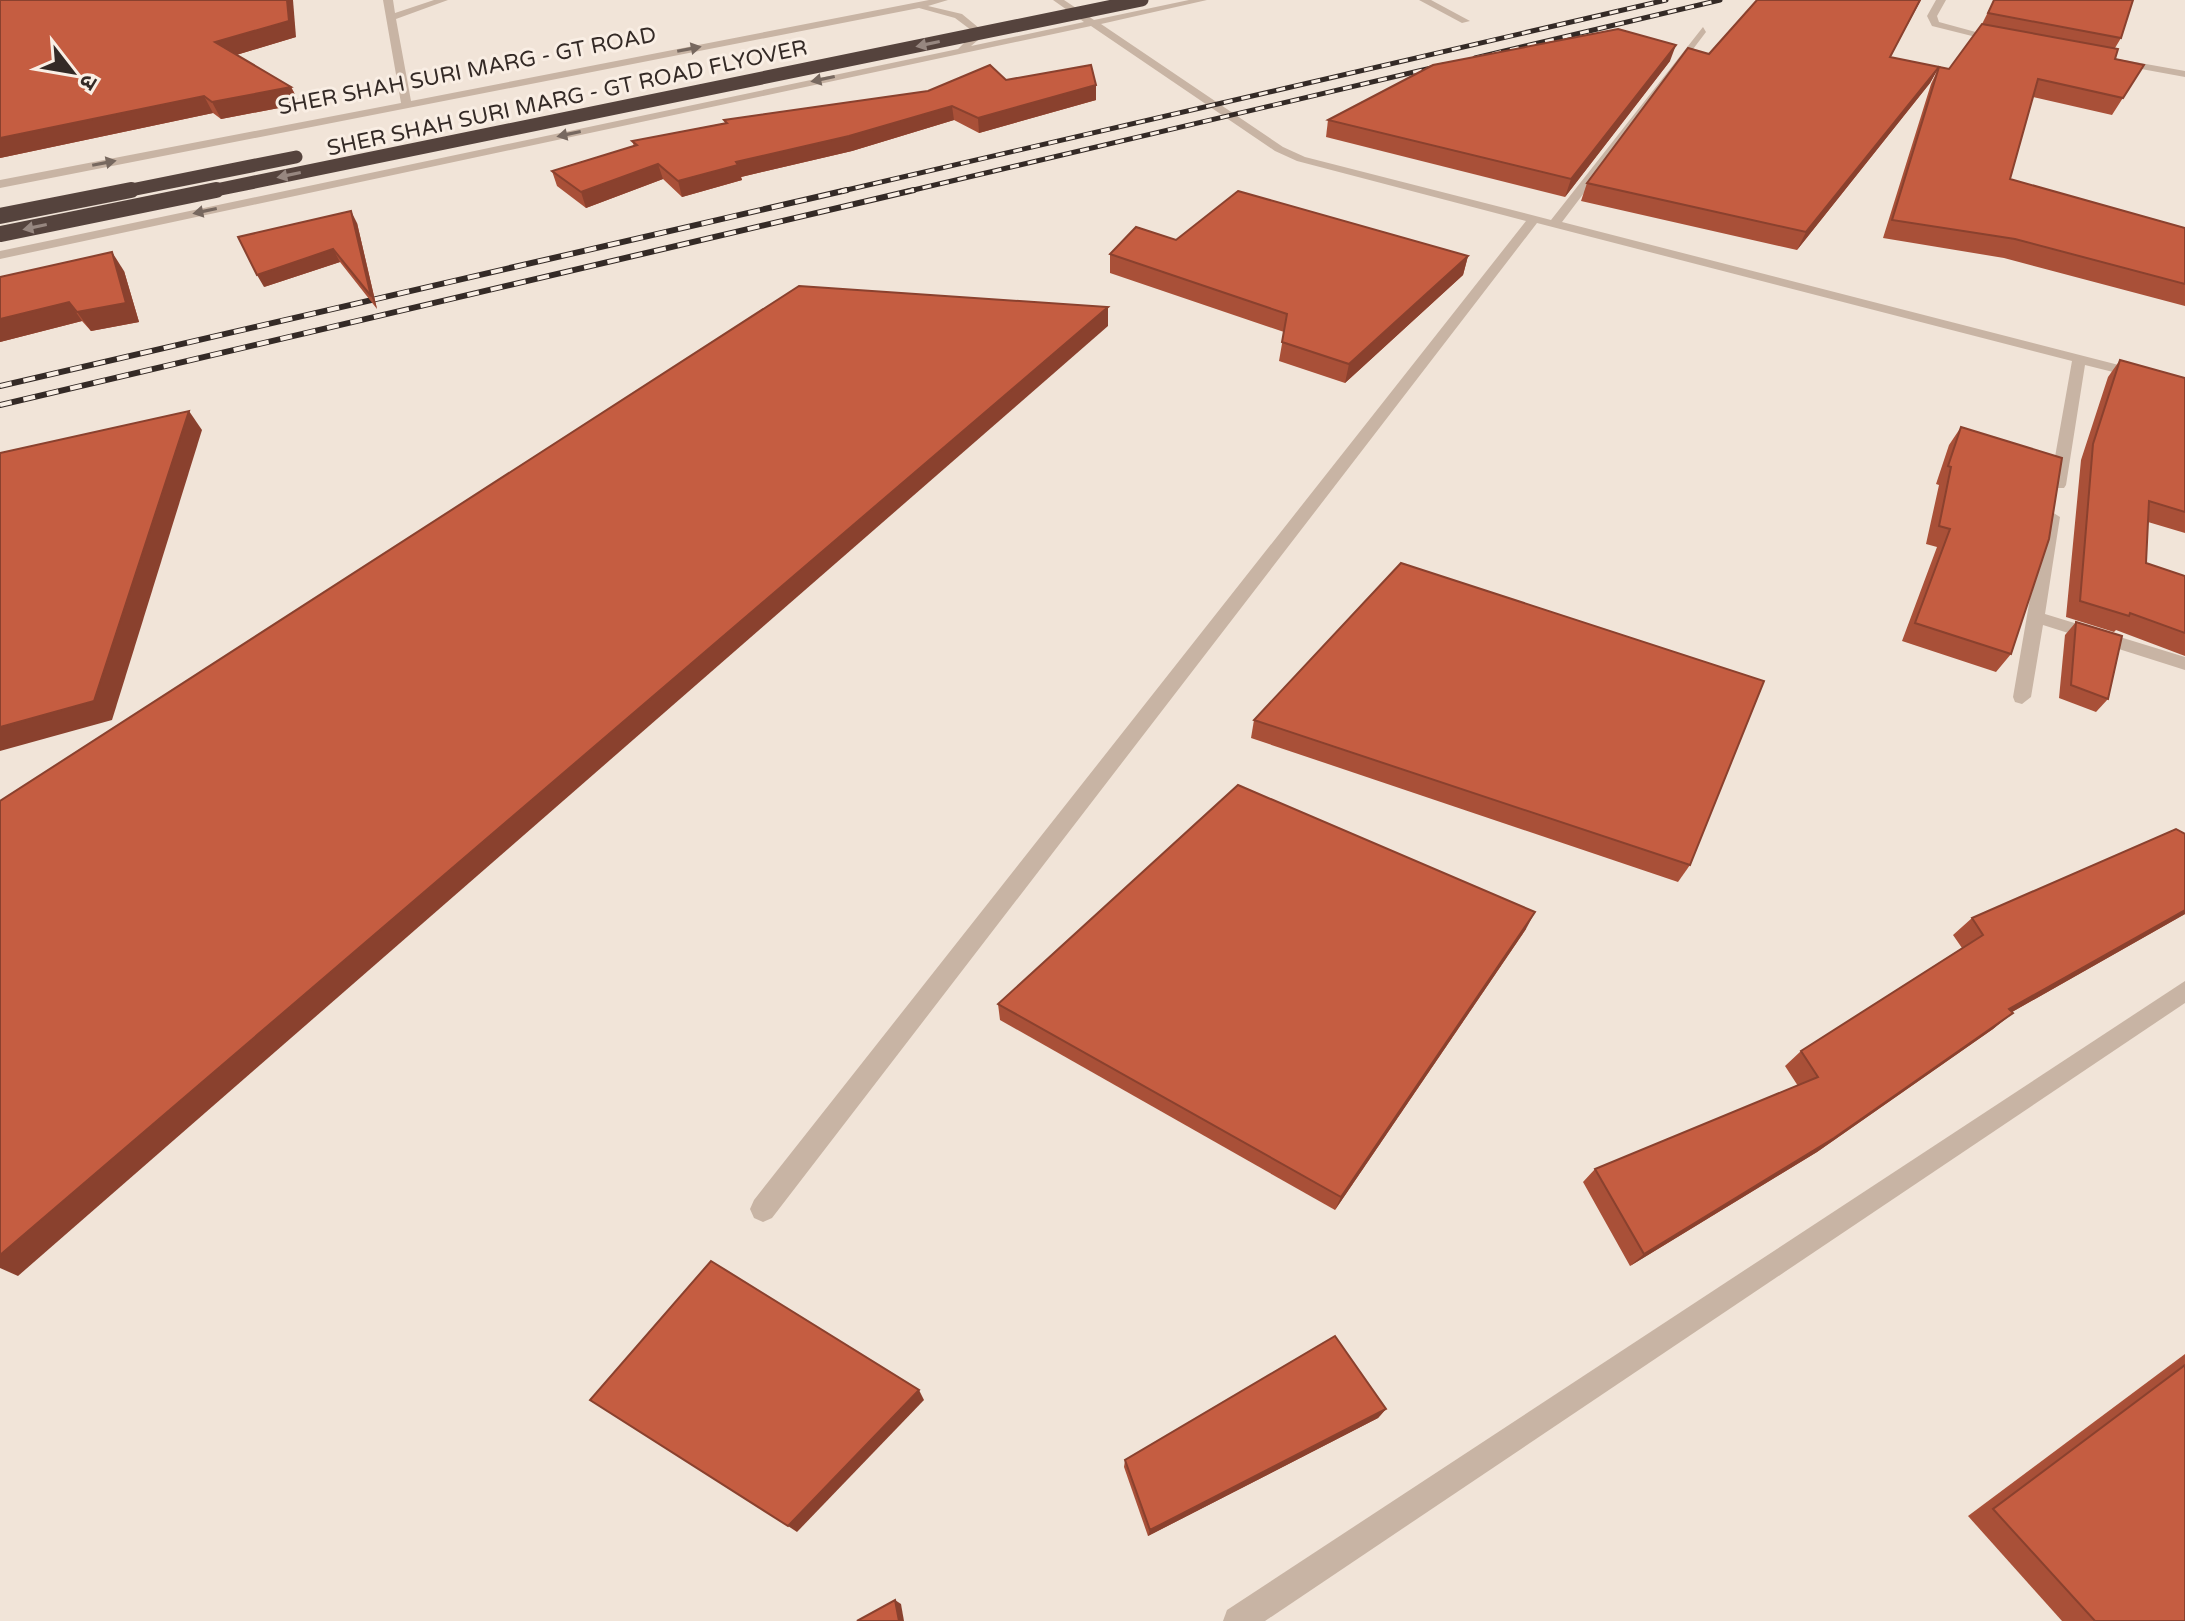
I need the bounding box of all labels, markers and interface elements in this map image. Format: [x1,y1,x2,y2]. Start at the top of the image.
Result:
street label: SHER SHAH SURI MARG - GT ROAD [276,22,658,120]
north arrow [32,32,112,112]
street label: SHER SHAH SURI MARG - GT ROAD FLYOVER [324,34,810,162]
one-way arrow [915,38,940,51]
one-way arrow [677,42,702,54]
text: उ [73,70,103,95]
one-way arrow [810,74,835,86]
one-way arrow [556,128,581,140]
one-way arrow [92,156,117,169]
one-way arrow [277,169,302,182]
one-way arrow [192,205,217,218]
one-way arrow [22,222,47,234]

